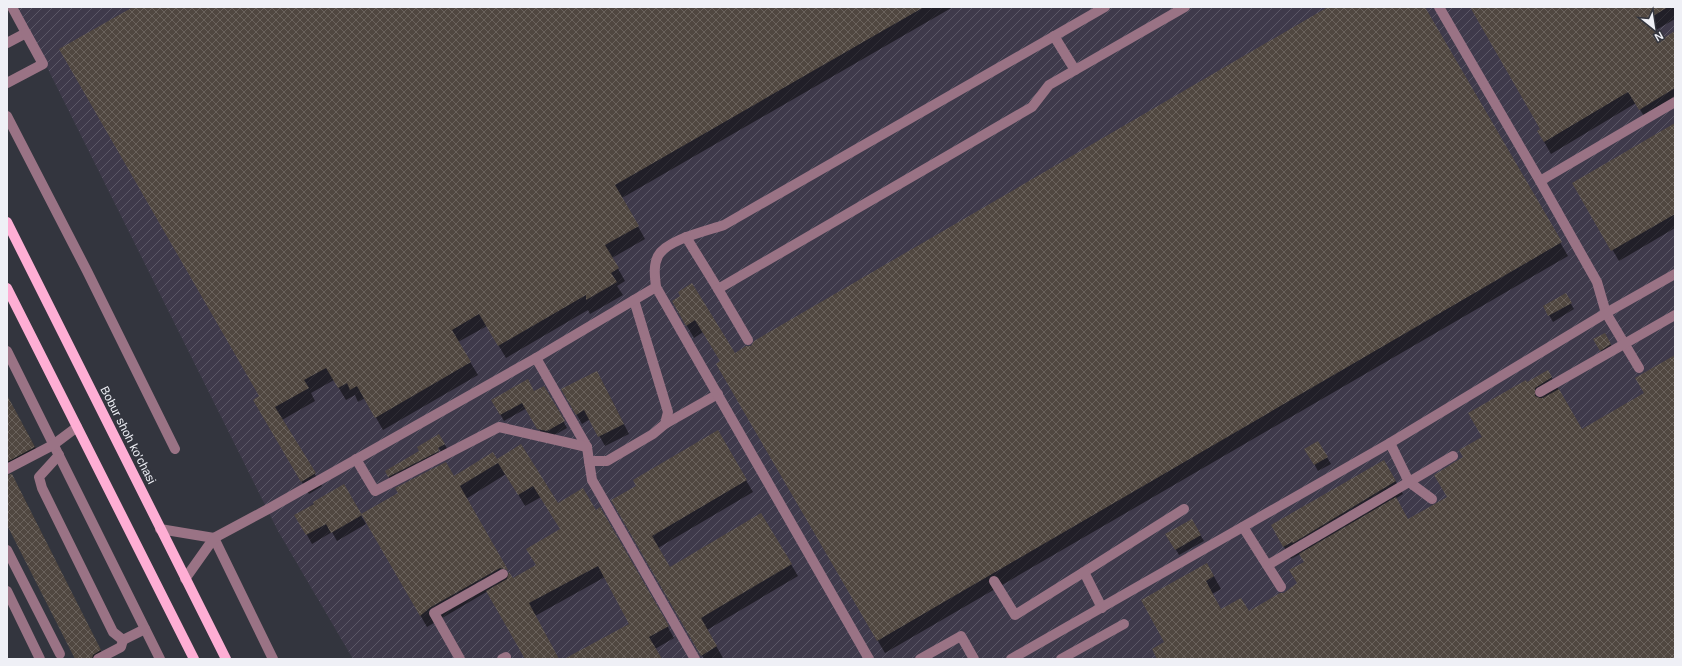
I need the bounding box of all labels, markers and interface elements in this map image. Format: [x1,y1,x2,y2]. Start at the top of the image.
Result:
north arrow [1634,8,1674,48]
text: N [1653,29,1665,44]
street label: Bobur shoh ko'chasi [97,384,159,486]

